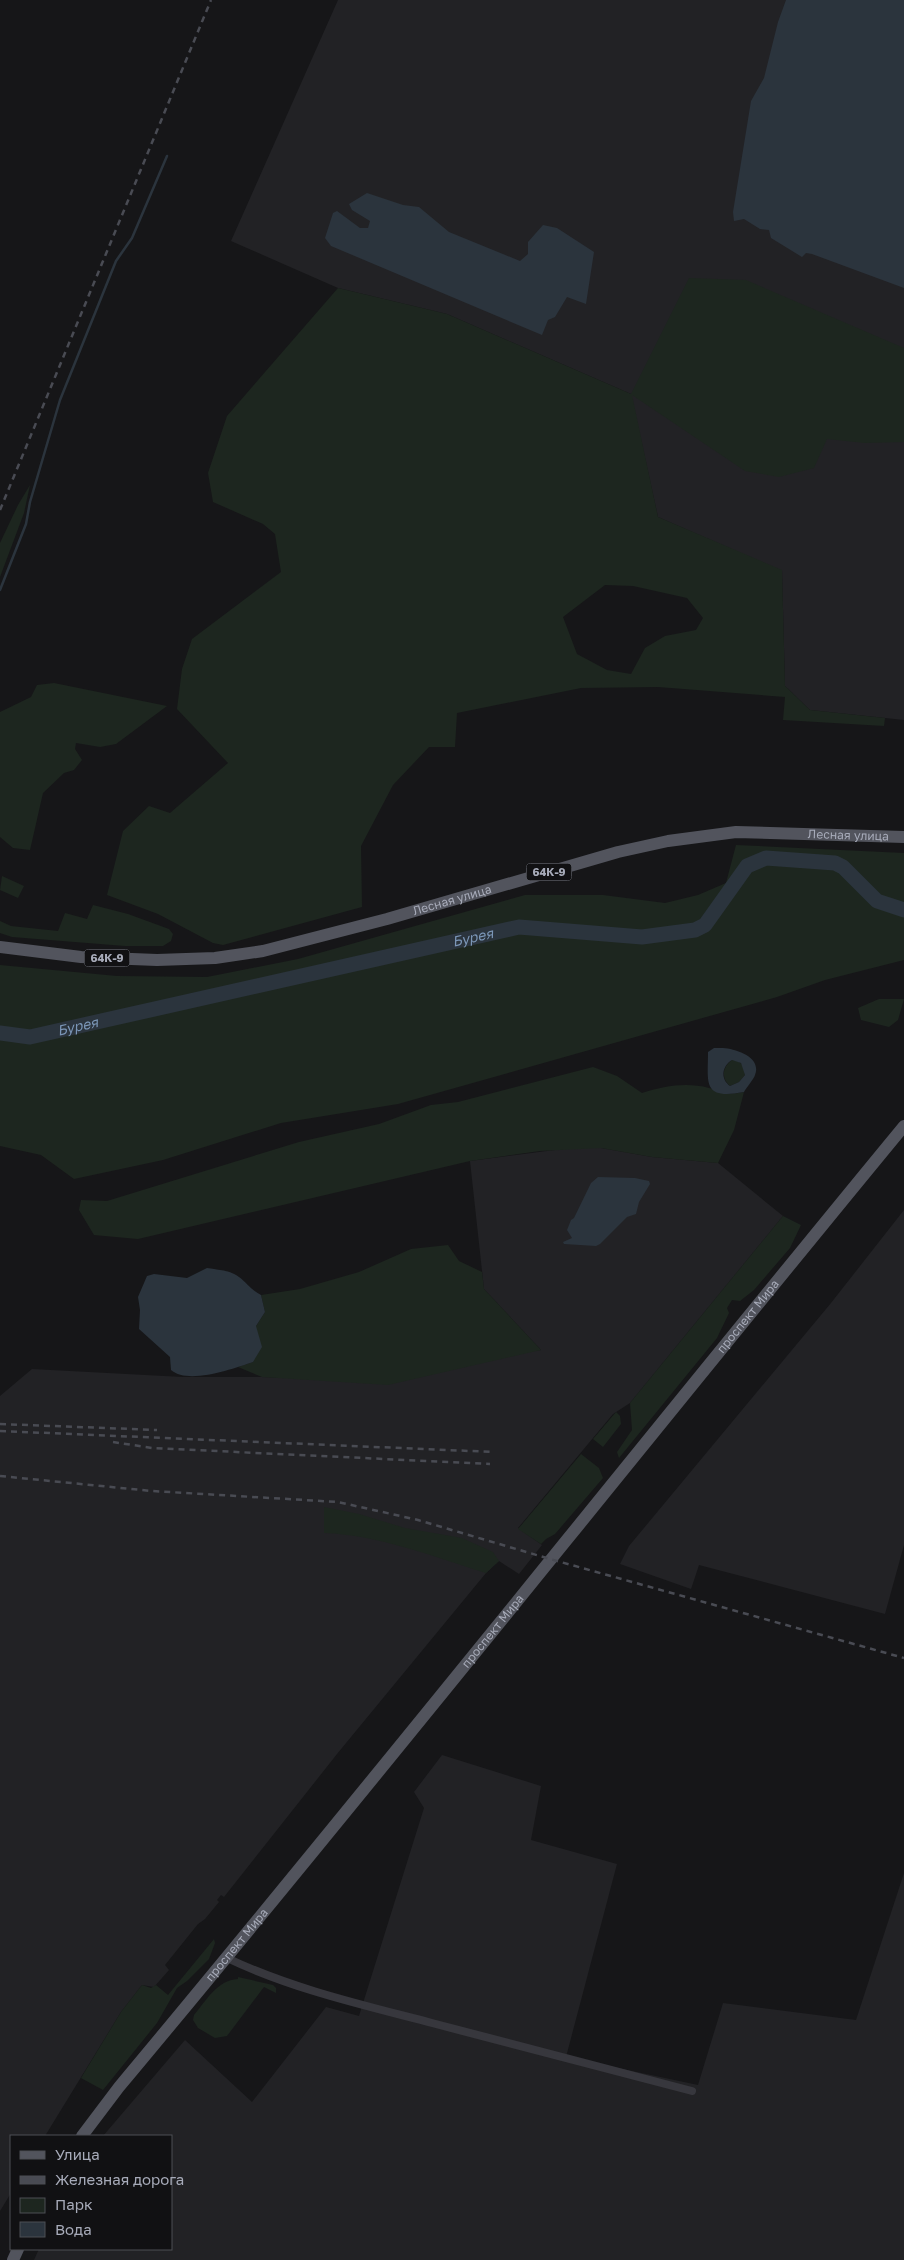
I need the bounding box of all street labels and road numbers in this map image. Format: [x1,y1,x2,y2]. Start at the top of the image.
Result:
street label: Лесная улица [808,826,889,844]
road number: 64К-9 [526,864,572,880]
street label: Лесная улица [411,881,493,918]
road number: 64К-9 [84,950,130,966]
street label: проспект Мира [713,1277,782,1356]
street label: проспект Мира [458,1591,527,1671]
street label: проспект Мира [202,1905,271,1984]

